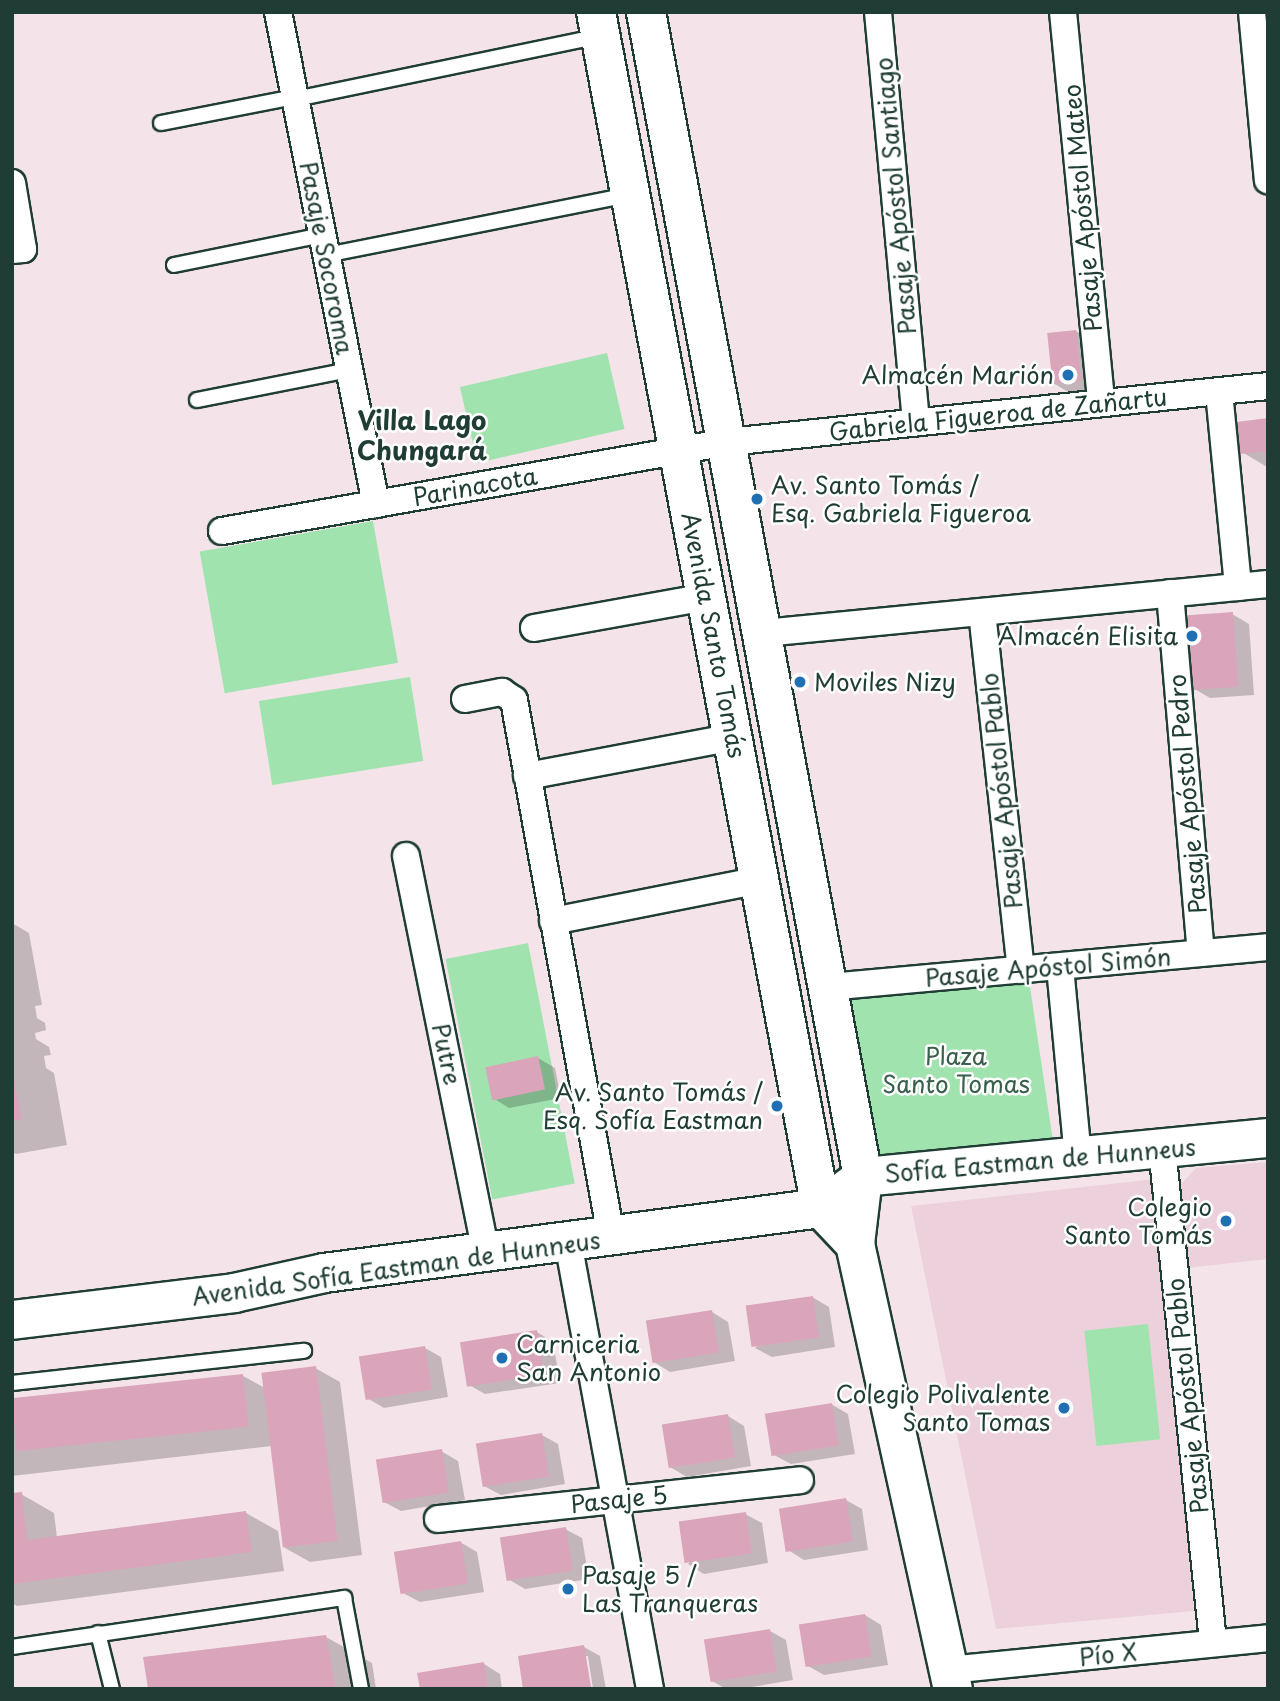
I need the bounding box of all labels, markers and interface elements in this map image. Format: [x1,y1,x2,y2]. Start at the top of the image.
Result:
street label: Pasaje Apóstol Santiago [868,55,922,337]
street label: Pasaje Apóstol Mateo [1057,82,1107,334]
street label: Pasaje Socoroma [294,159,360,357]
place label: Almacén Marión [861,361,1054,389]
marker: Almacén Marión [1060,367,1076,383]
street label: Gabriela Figueroa de Zañartu [825,382,1171,446]
district label: Villa Lago Chungará [357,404,487,466]
street label: Parinacota [411,461,539,511]
place label: Av. Santo Tomás / Esq. Gabriela Figueroa [771,471,1032,527]
marker: Av. Santo Tomás / Esq. Gabriela Figueroa [749,491,765,507]
street label: Avenida Santo Tomás [676,511,752,759]
place label: Almacén Elisita [997,622,1178,650]
marker: Almacén Elisita [1184,628,1200,644]
place label: Moviles Nizy [814,668,959,696]
street label: Pasaje Apóstol Pablo [974,671,1028,911]
street label: Pasaje Apóstol Pedro [1162,672,1212,916]
marker: Moviles Nizy [792,674,808,690]
street label: Pasaje Apóstol Simón [923,942,1173,992]
street label: Putre [426,1021,468,1087]
park label: Plaza Santo Tomas [882,1042,1030,1098]
place label: Av. Santo Tomás / Esq. Sofía Eastman [541,1078,763,1134]
marker: Av. Santo Tomás / Esq. Sofía Eastman [769,1098,785,1114]
street label: Sofía Eastman de Hunneus [884,1132,1196,1188]
place label: Colegio Santo Tomás [1064,1193,1212,1249]
marker: Colegio Santo Tomás [1218,1213,1234,1229]
street label: Avenida Sofía Eastman de Hunneus [191,1225,601,1311]
street label: Pasaje Apóstol Pablo [1160,1276,1214,1516]
place label: Carniceria San Antonio [516,1330,659,1386]
marker: Carniceria San Antonio [494,1350,510,1366]
place label: Colegio Polivalente Santo Tomas [834,1380,1050,1436]
marker: Colegio Polivalente Santo Tomas [1056,1400,1072,1416]
street label: Pasaje 5 [569,1480,669,1518]
place label: Pasaje 5 / Las Tranqueras [582,1561,759,1617]
marker: Pasaje 5 / Las Tranqueras [560,1581,576,1597]
street label: Pío X [1078,1637,1138,1671]

